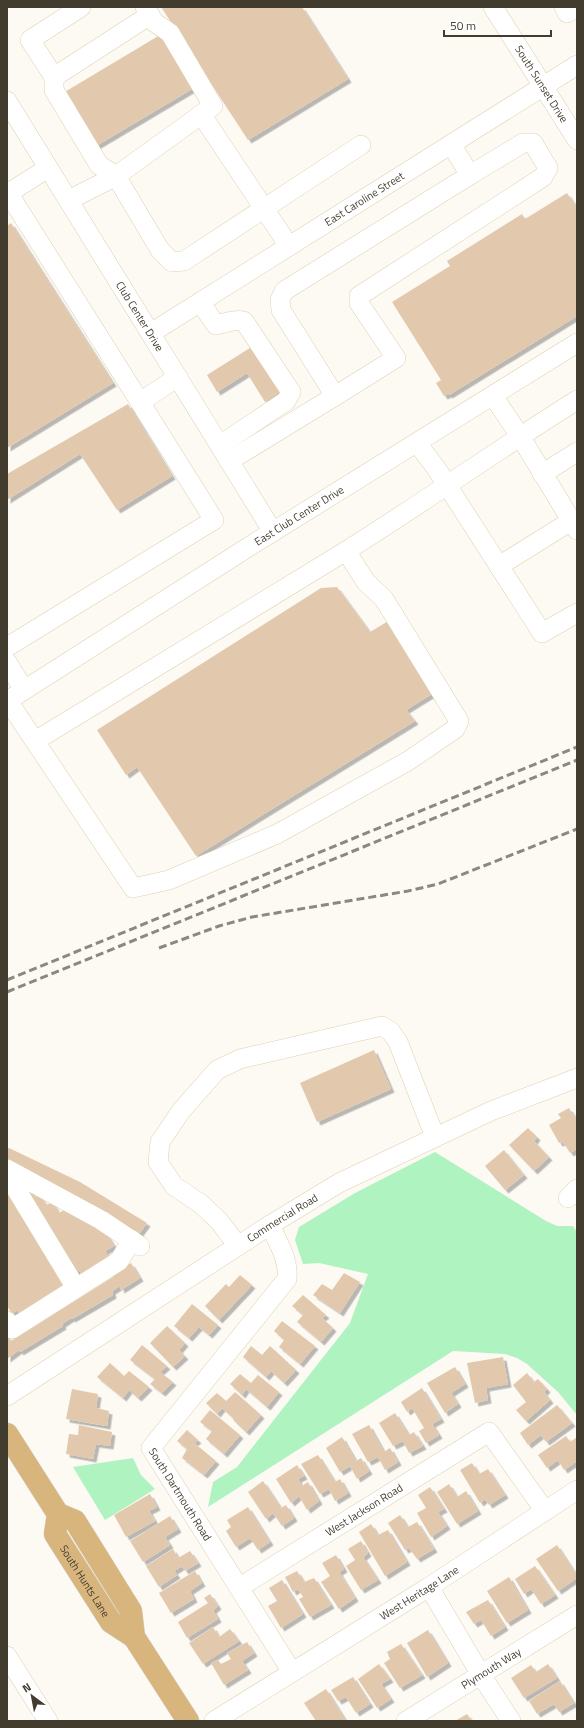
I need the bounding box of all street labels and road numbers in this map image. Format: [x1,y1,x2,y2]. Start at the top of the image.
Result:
street label: South Sunset Drive [511,42,572,126]
street label: East Caroline Street [321,168,407,230]
street label: Club Center Drive [112,278,168,355]
street label: East Club Center Drive [251,481,347,549]
street label: Commercial Road [244,1190,321,1246]
street label: South Dartmouth Road [145,1445,216,1544]
street label: West Jackson Road [322,1480,406,1540]
street label: South Hunts Lane [56,1542,114,1621]
street label: West Heritage Lane [377,1561,462,1624]
street label: Plymouth Way [458,1643,525,1693]

